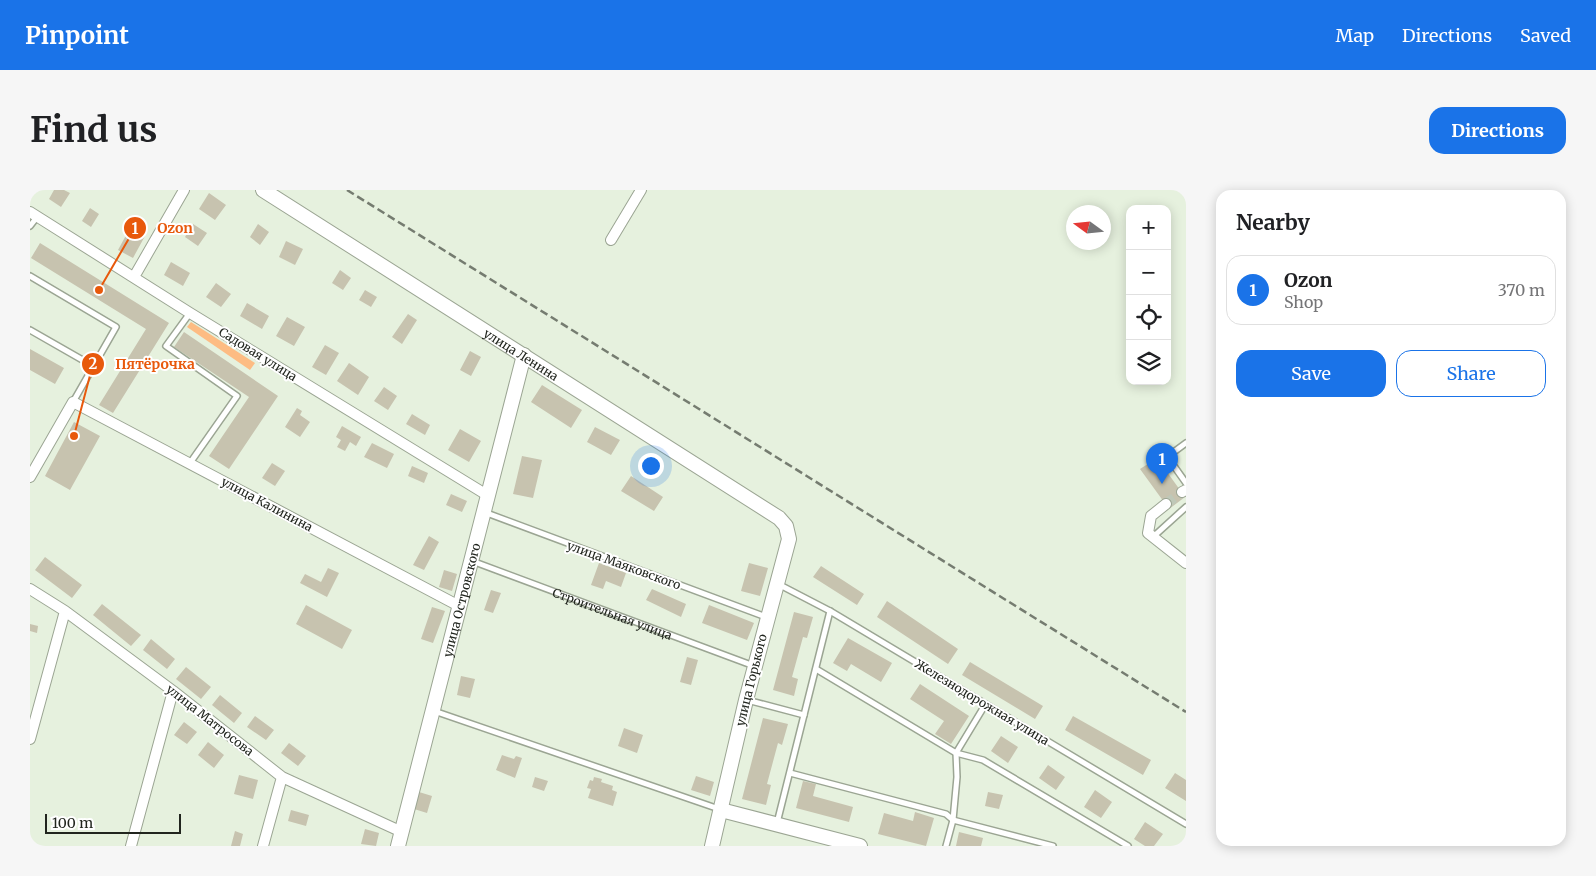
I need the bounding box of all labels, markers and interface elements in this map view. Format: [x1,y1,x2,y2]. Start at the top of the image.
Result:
text: Pinpoint [25,20,129,51]
text: Map [1336,24,1374,47]
text: Directions [1402,24,1492,47]
text: Saved [1520,24,1571,47]
button: Directions [1429,107,1566,154]
text: Find us [30,108,157,152]
north arrow [1066,205,1111,250]
map controls [1126,205,1171,385]
button: + [1126,205,1171,250]
text: Nearby [1236,209,1310,236]
callout: Ozon [122,214,203,243]
text: 1 [132,219,139,238]
text: Ozon [157,219,193,237]
button: − [1126,250,1171,295]
text: Ozon [1284,268,1333,292]
text: 1 [1249,280,1257,300]
text: 370 m [1498,280,1545,300]
text: Shop [1284,292,1323,312]
button: locate [1126,295,1171,340]
street label: Садовая улица [216,324,300,384]
street label: улица Ленина [481,325,562,384]
button: layers [1126,340,1171,385]
callout: Пятёрочка [80,349,205,378]
button: Save [1236,350,1386,397]
button: Share [1396,350,1546,397]
text: 2 [89,354,98,373]
text: Пятёрочка [115,355,195,373]
pin: 1 [1146,443,1178,484]
your location [638,453,664,479]
street label: улица Калинина [219,474,316,535]
street label: улица Маяковского [565,537,683,593]
street label: улица Островского [439,541,483,659]
street label: Строительная улица [551,584,675,643]
street label: улица Горького [732,632,770,728]
street label: Железнодорожная улица [912,656,1052,748]
street label: улица Матросова [163,681,257,759]
scale bar [45,811,181,834]
text: 100 m [52,814,93,832]

